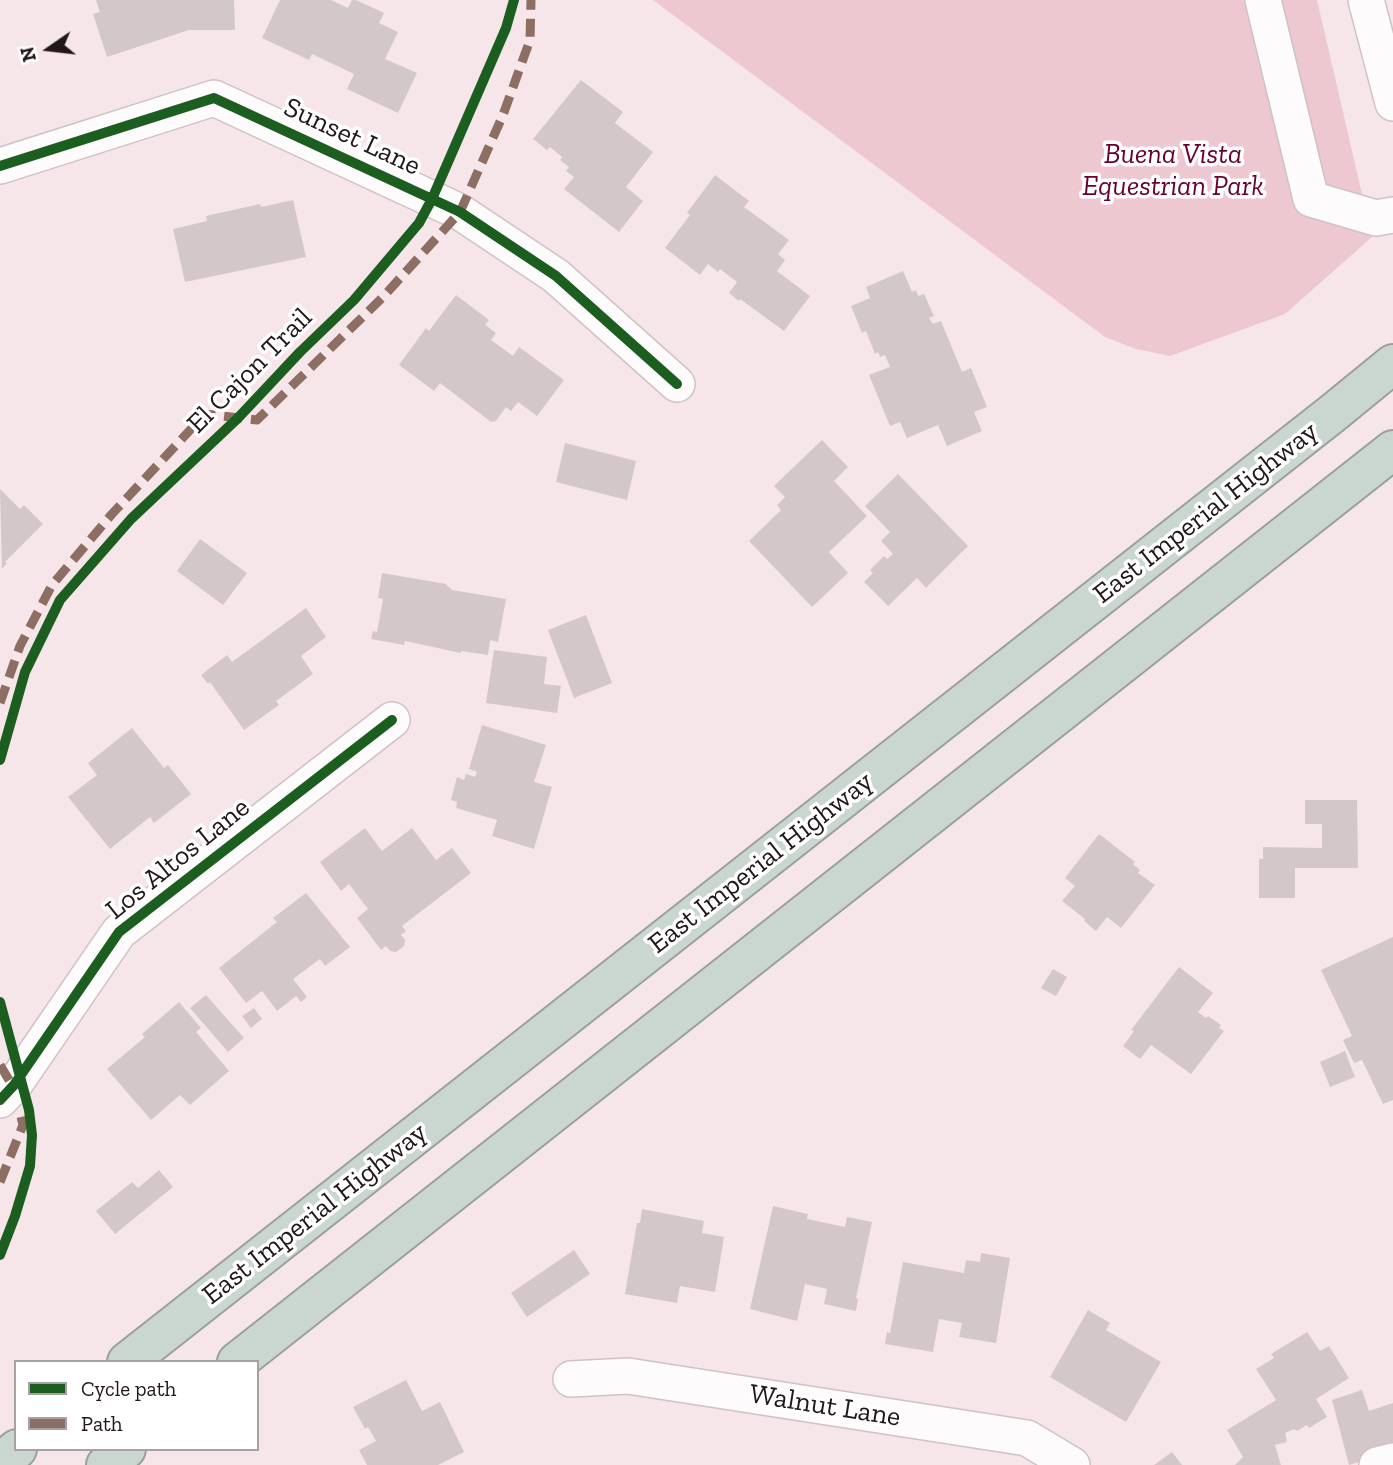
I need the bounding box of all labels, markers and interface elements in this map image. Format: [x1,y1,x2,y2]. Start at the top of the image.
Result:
north arrow [14,14,84,84]
text: N [15,44,41,64]
street label: Sunset Lane [278,91,426,183]
park label: Buena Vista Equestrian Park [1082,138,1264,204]
street label: El Cajon Trail [180,301,320,441]
street label: East Imperial Highway [1087,415,1325,611]
street label: East Imperial Highway [642,765,880,961]
street label: Los Altos Lane [99,791,257,927]
street label: East Imperial Highway [196,1116,434,1312]
legend [14,1360,259,1451]
text: Cycle path [81,1376,176,1401]
street label: Walnut Lane [747,1377,903,1435]
text: Path [81,1411,123,1436]

